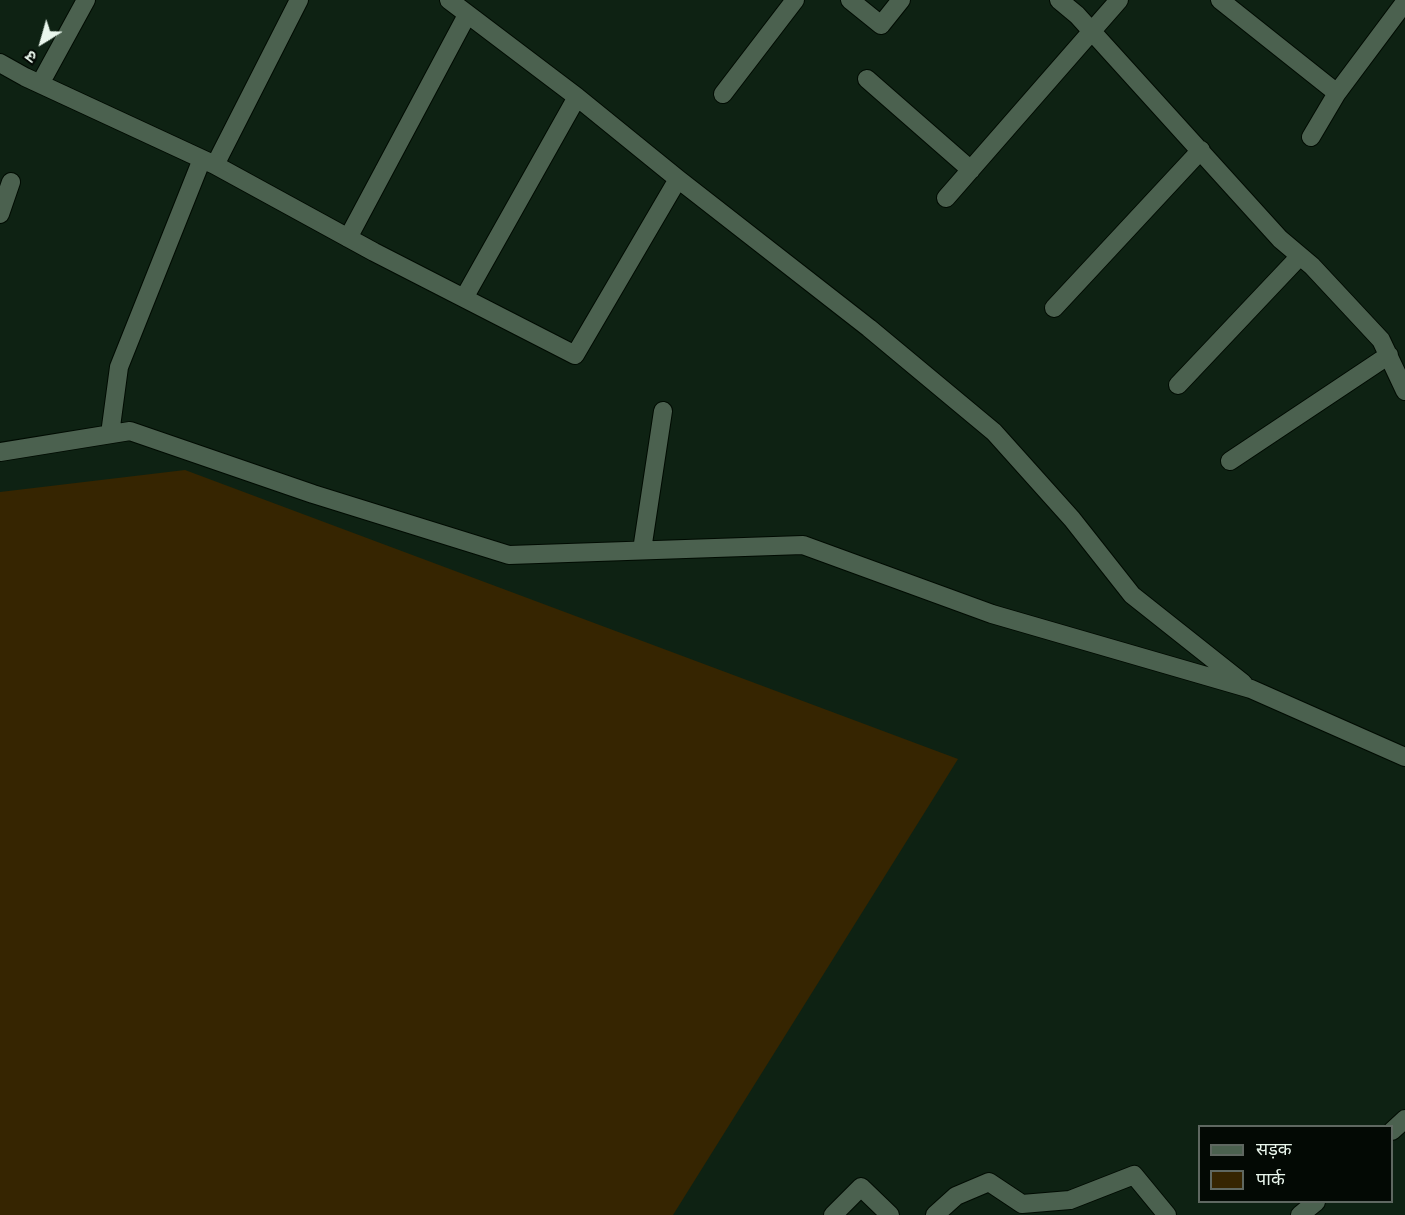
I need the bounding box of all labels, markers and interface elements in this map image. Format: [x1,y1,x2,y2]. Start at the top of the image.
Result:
north arrow [12,12,72,72]
text: उ [21,46,41,67]
legend [1198,1125,1393,1203]
text: सड़क [1256,1138,1292,1160]
text: पार्क [1256,1168,1285,1190]

